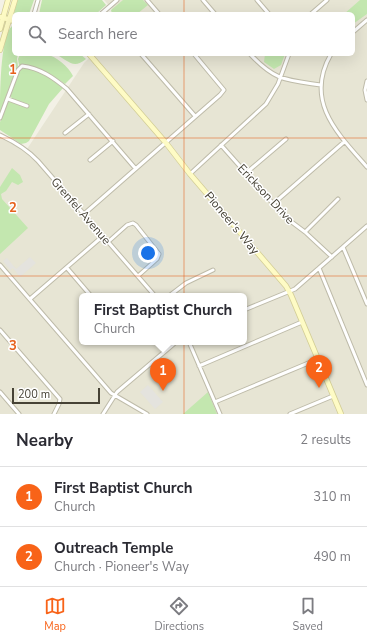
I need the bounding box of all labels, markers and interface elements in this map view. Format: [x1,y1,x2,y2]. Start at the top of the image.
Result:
search box [12,12,355,56]
icon: search [26,23,48,45]
text: Search here [58,24,138,44]
text: 1 [9,61,17,79]
street label: Erickson Drive [234,161,298,227]
street label: Grenfel Avenue [47,174,115,248]
street label: Pioneer's Way [201,188,264,258]
text: 2 [9,199,17,217]
your location [138,243,158,263]
popup [79,293,247,345]
text: First Baptist Church [94,300,232,320]
text: Church [94,320,135,338]
text: 3 [9,337,17,355]
pin: 2 [306,355,332,388]
pin: 1 [150,358,176,391]
scale bar [12,386,100,405]
text: 200 m [18,387,50,402]
text: Nearby [16,429,73,452]
text: 2 results [300,431,351,449]
text: First Baptist Church [54,478,192,498]
text: 1 [25,488,33,506]
text: 310 m [313,488,351,506]
text: Church [54,498,95,516]
text: Outreach Temple [54,538,174,558]
text: 2 [25,548,33,566]
text: 490 m [313,548,351,566]
text: Church · Pioneer's Way [54,558,189,576]
tab: Map [44,595,66,634]
tab: Directions [154,595,204,634]
tab: Saved [292,595,323,634]

